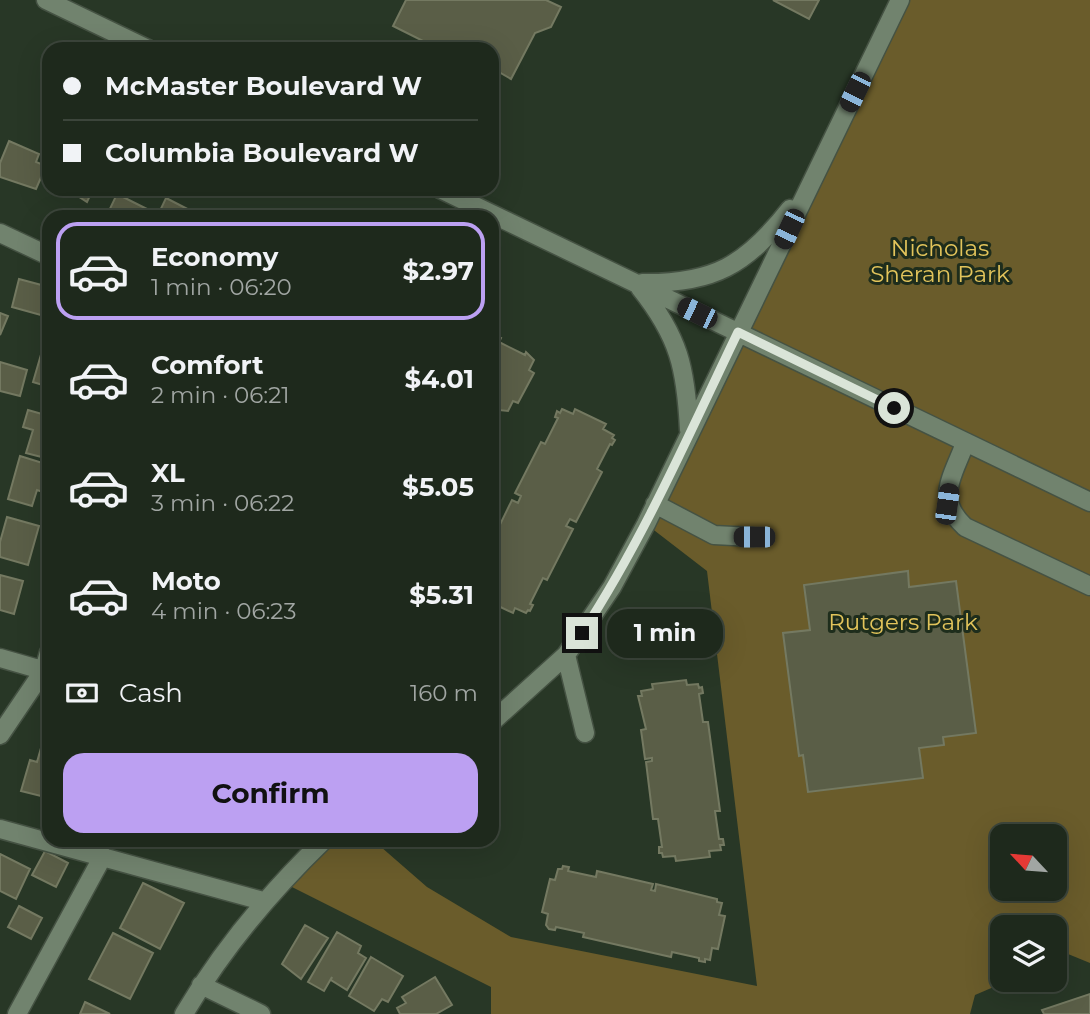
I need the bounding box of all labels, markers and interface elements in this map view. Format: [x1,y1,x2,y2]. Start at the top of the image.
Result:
car [837,69,874,115]
text: McMaster Boulevard W [105,70,422,102]
text: Columbia Boulevard W [105,137,419,169]
car [771,206,808,252]
park label: Nicholas Sheran Park [870,234,1010,288]
icon: car [67,240,130,303]
text: Economy [151,241,278,273]
text: $2.97 [402,255,474,287]
text: 1 min · 06:20 [151,273,292,301]
car [674,294,721,332]
icon: car [67,348,130,411]
text: Comfort [151,349,263,381]
text: $4.01 [405,363,474,395]
text: 2 min · 06:21 [151,381,290,409]
route start [878,392,910,424]
icon: car [67,456,130,519]
text: XL [151,457,185,489]
text: $5.05 [402,471,474,503]
car [934,482,961,526]
text: 3 min · 06:22 [151,489,294,517]
car [734,527,776,548]
icon: car [67,564,130,627]
text: Moto [151,565,221,597]
text: $5.31 [409,579,474,611]
text: 4 min · 06:23 [151,597,296,625]
callout: 1 min [606,608,722,658]
park label: Rutgers Park [828,608,978,636]
route end [566,617,598,649]
text: 1 min [634,619,696,647]
icon: cash [63,674,101,712]
text: Cash [119,677,183,709]
text: 160 m [410,679,478,707]
button: Confirm [63,753,478,833]
north arrow [990,824,1068,901]
map controls [990,824,1067,992]
button: layers [990,915,1067,992]

